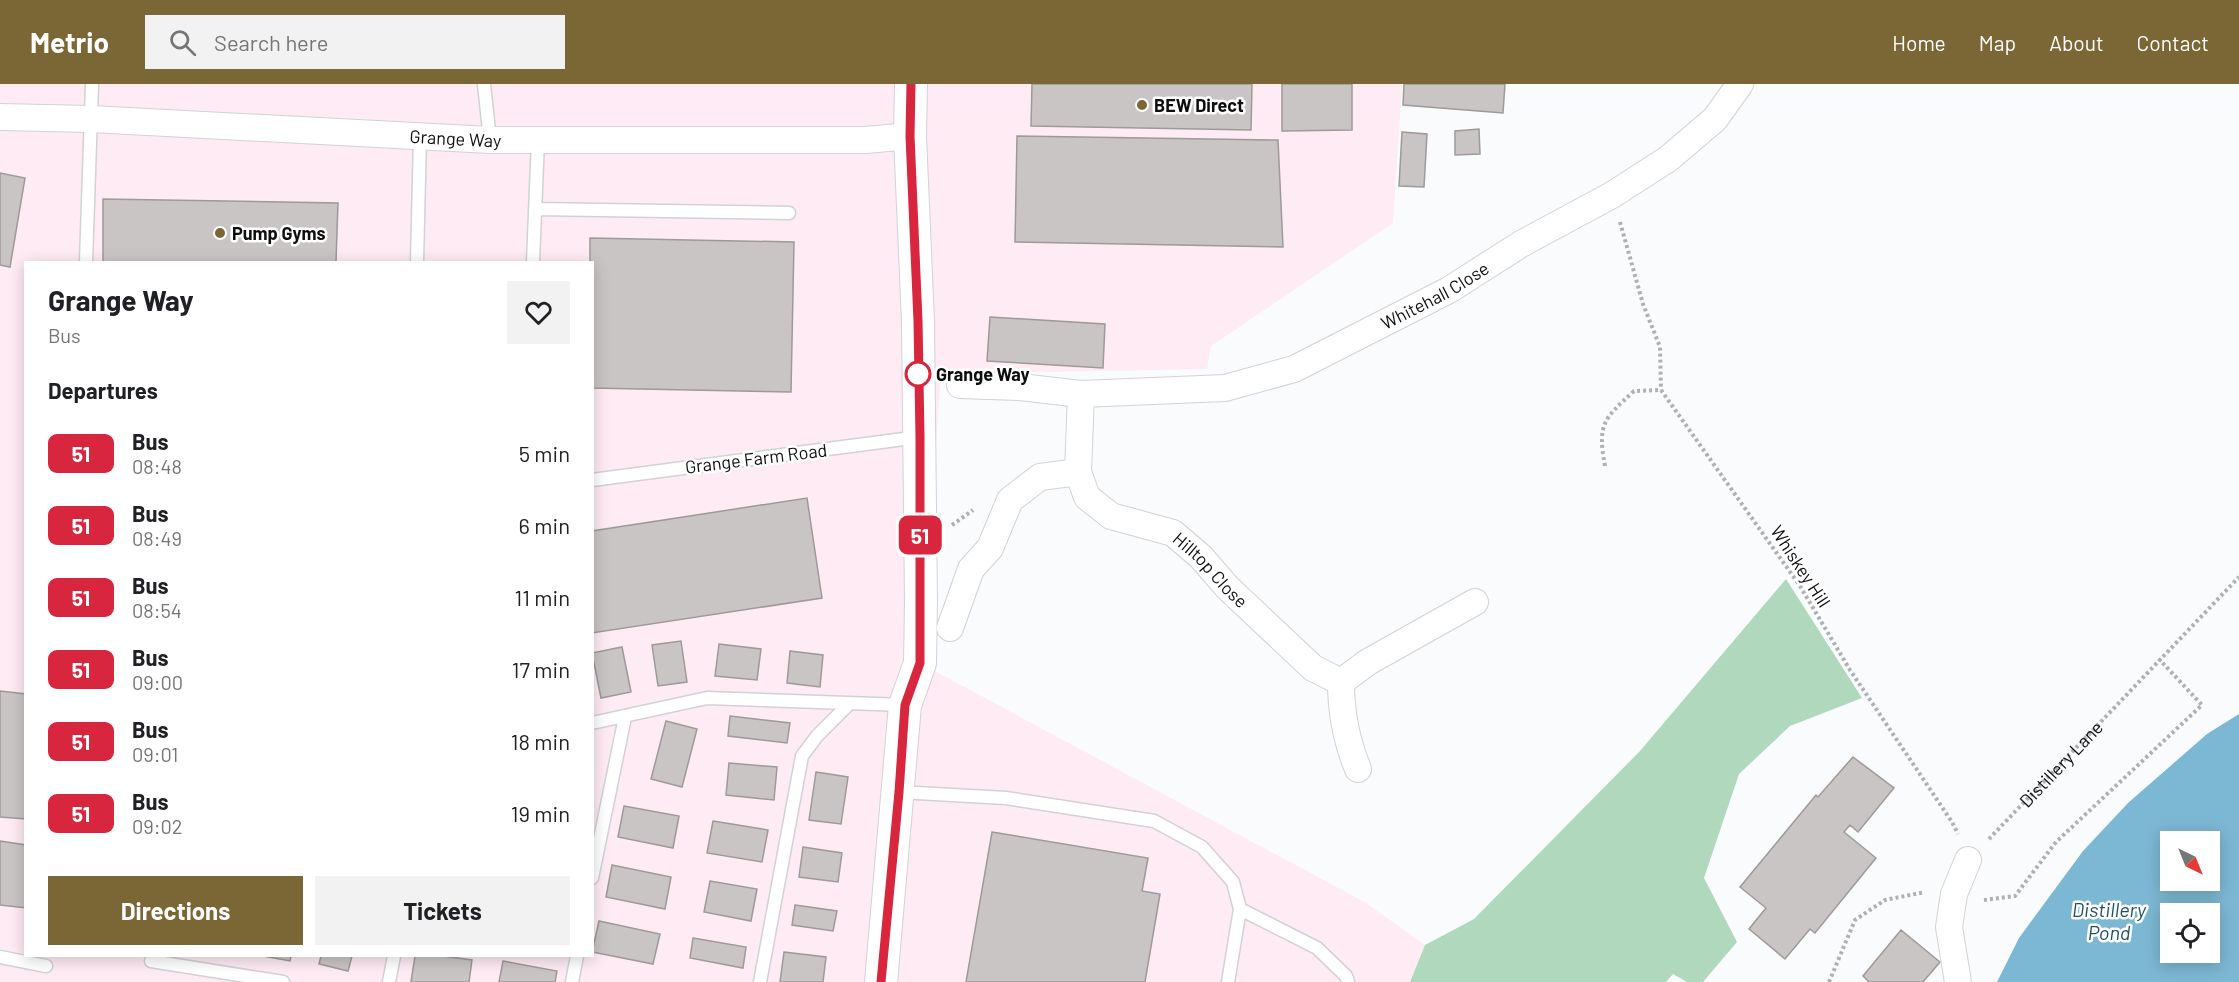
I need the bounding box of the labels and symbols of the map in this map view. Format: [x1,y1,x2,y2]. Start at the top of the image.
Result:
place label: BEW Direct [1154,94,1244,116]
marker: BEW Direct [1135,98,1149,112]
street label: Grange Way [409,125,501,151]
place label: Pump Gyms [232,222,326,244]
marker: Pump Gyms [213,226,227,240]
street label: Whitehall Close [1377,257,1493,334]
marker: Grange Way [905,361,931,387]
place label: Grange Way [936,363,1030,385]
street label: Grange Farm Road [684,438,828,478]
line badge: 51 [893,516,947,554]
street label: Whiskey Hill [1766,521,1836,611]
street label: Hilltop Close [1169,527,1252,612]
street label: Distillery Lane [2015,716,2107,812]
north arrow [2160,831,2220,891]
water label: Distillery Pond [2072,897,2147,944]

